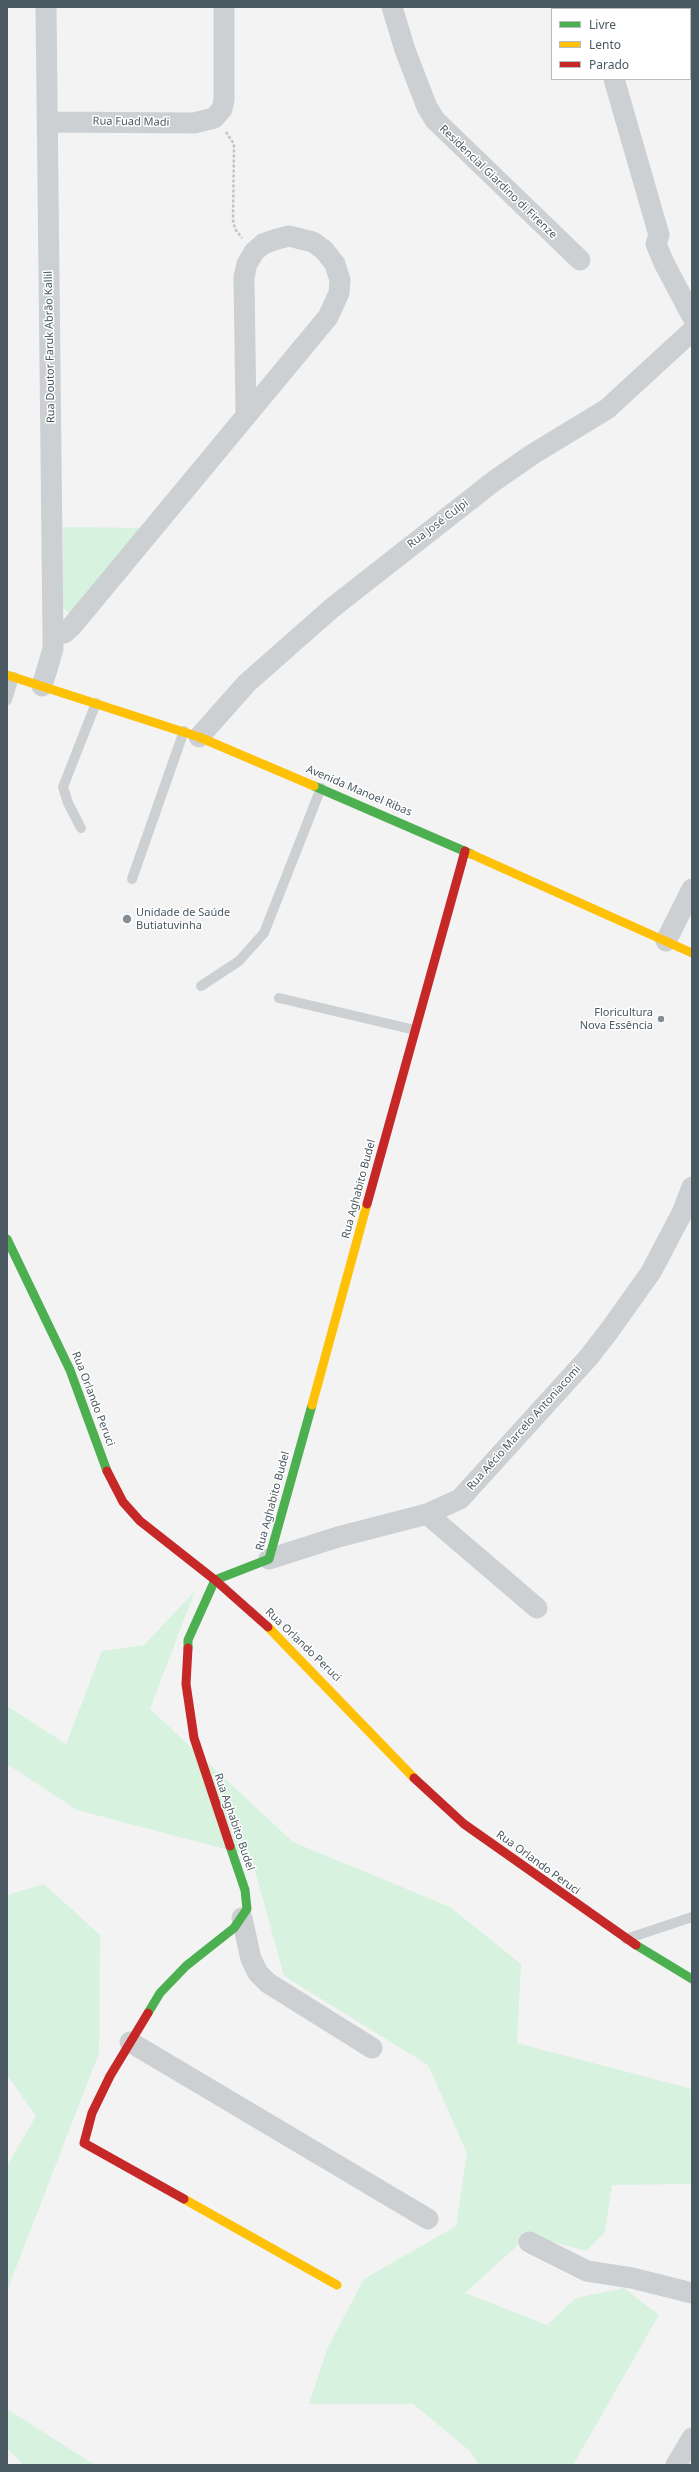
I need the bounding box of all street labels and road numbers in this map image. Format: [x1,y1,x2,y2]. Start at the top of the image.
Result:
street label: Rua Fuad Madi [93,115,169,129]
street label: Residencial Giardino di Firenze [437,122,559,242]
street label: Rua Doutor Faruk Abrão Kallil [42,271,58,423]
street label: Rua José Culpi [405,497,471,551]
street label: Avenida Manoel Ribas [304,763,414,819]
street label: Rua Aghabito Budel [339,1138,379,1240]
street label: Rua Orlando Peruci [69,1350,117,1448]
street label: Rua Aécio Marcelo Antoniacomi [465,1363,583,1493]
street label: Rua Aghabito Budel [253,1450,293,1552]
street label: Rua Orlando Peruci [262,1605,344,1685]
street label: Rua Aghabito Budel [211,1771,257,1873]
street label: Rua Orlando Peruci [494,1828,582,1898]

